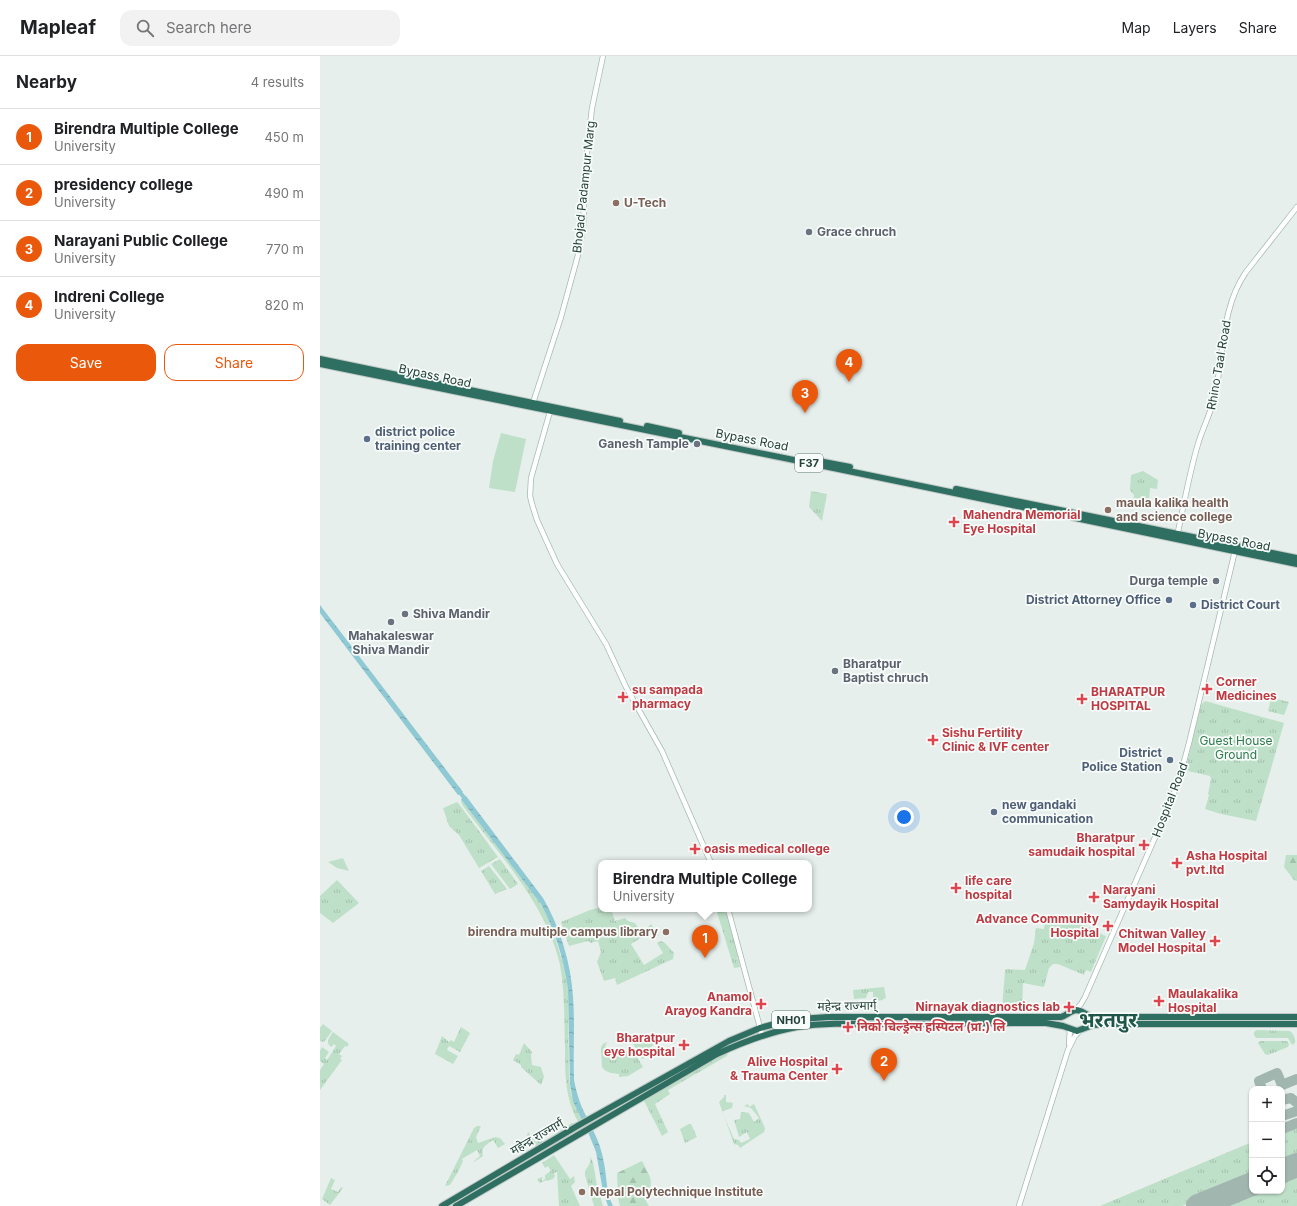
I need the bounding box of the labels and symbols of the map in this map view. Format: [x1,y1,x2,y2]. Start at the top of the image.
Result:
street label: Bhojad Padampur Marg [569,120,598,254]
place label: U-Tech [624,195,666,210]
marker: U-Tech [611,198,621,208]
place label: Grace chruch [817,224,896,239]
marker: Grace chruch [804,227,814,237]
street label: Rhino Taal Road [1203,319,1234,411]
pin: 4 [836,349,862,382]
street label: Bypass Road [397,361,473,391]
pin: 3 [792,380,818,413]
place label: district police training center [375,424,461,453]
street label: Bypass Road [714,425,790,454]
marker: district police training center [362,434,372,444]
place label: Ganesh Tample [598,436,689,451]
marker: Ganesh Tample [692,439,702,449]
road number: F37 [795,454,823,472]
place label: maula kalika health and science college [1116,495,1232,524]
marker: maula kalika health and science college [1103,505,1113,515]
place label: Mahendra Memorial Eye Hospital [963,507,1080,536]
marker: Mahendra Memorial Eye Hospital [948,516,960,528]
street label: Bypass Road [1196,525,1272,554]
place label: Durga temple [1130,573,1208,588]
marker: Durga temple [1211,576,1221,586]
place label: District Attorney Office [1026,592,1161,607]
marker: District Attorney Office [1164,595,1174,605]
place label: District Court [1201,597,1280,612]
marker: District Court [1188,600,1198,610]
place label: Shiva Mandir [413,606,490,621]
marker: Shiva Mandir [400,609,410,619]
marker: Mahakaleswar Shiva Mandir [386,617,396,627]
place label: Mahakaleswar Shiva Mandir [348,628,434,657]
place label: Bharatpur Baptist chruch [843,656,929,685]
marker: Bharatpur Baptist chruch [830,666,840,676]
place label: Corner Medicines [1216,674,1277,703]
place label: su sampada pharmacy [632,682,703,711]
marker: Corner Medicines [1201,683,1213,695]
place label: BHARATPUR HOSPITAL [1091,684,1165,713]
marker: su sampada pharmacy [617,691,629,703]
marker: BHARATPUR HOSPITAL [1076,693,1088,705]
place label: Sishu Fertility Clinic & IVF center [942,725,1049,754]
park label: Guest House Ground [1199,733,1273,762]
marker: Sishu Fertility Clinic & IVF center [927,734,939,746]
place label: District Police Station [1082,745,1163,774]
marker: District Police Station [1165,755,1175,765]
street label: Hospital Road [1148,760,1191,839]
place label: new gandaki communication [1002,797,1093,826]
your location [894,807,914,827]
marker: new gandaki communication [989,807,999,817]
place label: Bharatpur samudaik hospital [1028,830,1135,859]
marker: Bharatpur samudaik hospital [1138,839,1150,851]
place label: oasis medical college [704,841,830,856]
marker: oasis medical college [689,843,701,855]
place label: Asha Hospital pvt.ltd [1186,848,1267,877]
marker: Asha Hospital pvt.ltd [1171,857,1183,869]
place label: life care hospital [965,873,1012,902]
marker: life care hospital [950,882,962,894]
place label: Narayani Samydayik Hospital [1103,882,1219,911]
marker: Narayani Samydayik Hospital [1088,891,1100,903]
place label: Advance Community Hospital [976,911,1100,940]
marker: Advance Community Hospital [1102,920,1114,932]
place label: birendra multiple campus library [468,924,659,939]
pin: 1 [692,925,718,958]
place label: Chitwan Valley Model Hospital [1118,926,1207,955]
marker: birendra multiple campus library [661,927,671,937]
marker: Chitwan Valley Model Hospital [1209,935,1221,947]
place label: Maulakalika Hospital [1168,986,1238,1015]
place label: Anamol Arayog Kandra [664,989,752,1018]
marker: Maulakalika Hospital [1153,995,1165,1007]
street label: महेन्द्र राज्मार्ग् [817,997,879,1014]
marker: Anamol Arayog Kandra [755,998,767,1010]
place label: Nirnayak diagnostics lab [916,999,1060,1014]
marker: Nirnayak diagnostics lab [1063,1001,1075,1013]
district label: भरतपुर [1079,1008,1138,1033]
road number: NH01 [772,1011,810,1029]
place label: निको चिल्ड्रेन्स हस्पिटल (प्रा.) लि [857,1019,1006,1034]
marker: निको चिल्ड्रेन्स हस्पिटल (प्रा.) लि [842,1021,854,1033]
place label: Bharatpur eye hospital [604,1030,675,1059]
marker: Bharatpur eye hospital [678,1039,690,1051]
pin: 2 [871,1048,897,1081]
place label: Alive Hospital & Trauma Center [730,1054,828,1083]
marker: Alive Hospital & Trauma Center [831,1063,843,1075]
street label: महेन्द्र राज्मार्ग् [507,1114,568,1158]
place label: Nepal Polytechnique Institute [590,1184,763,1199]
marker: Nepal Polytechnique Institute [577,1187,587,1197]

